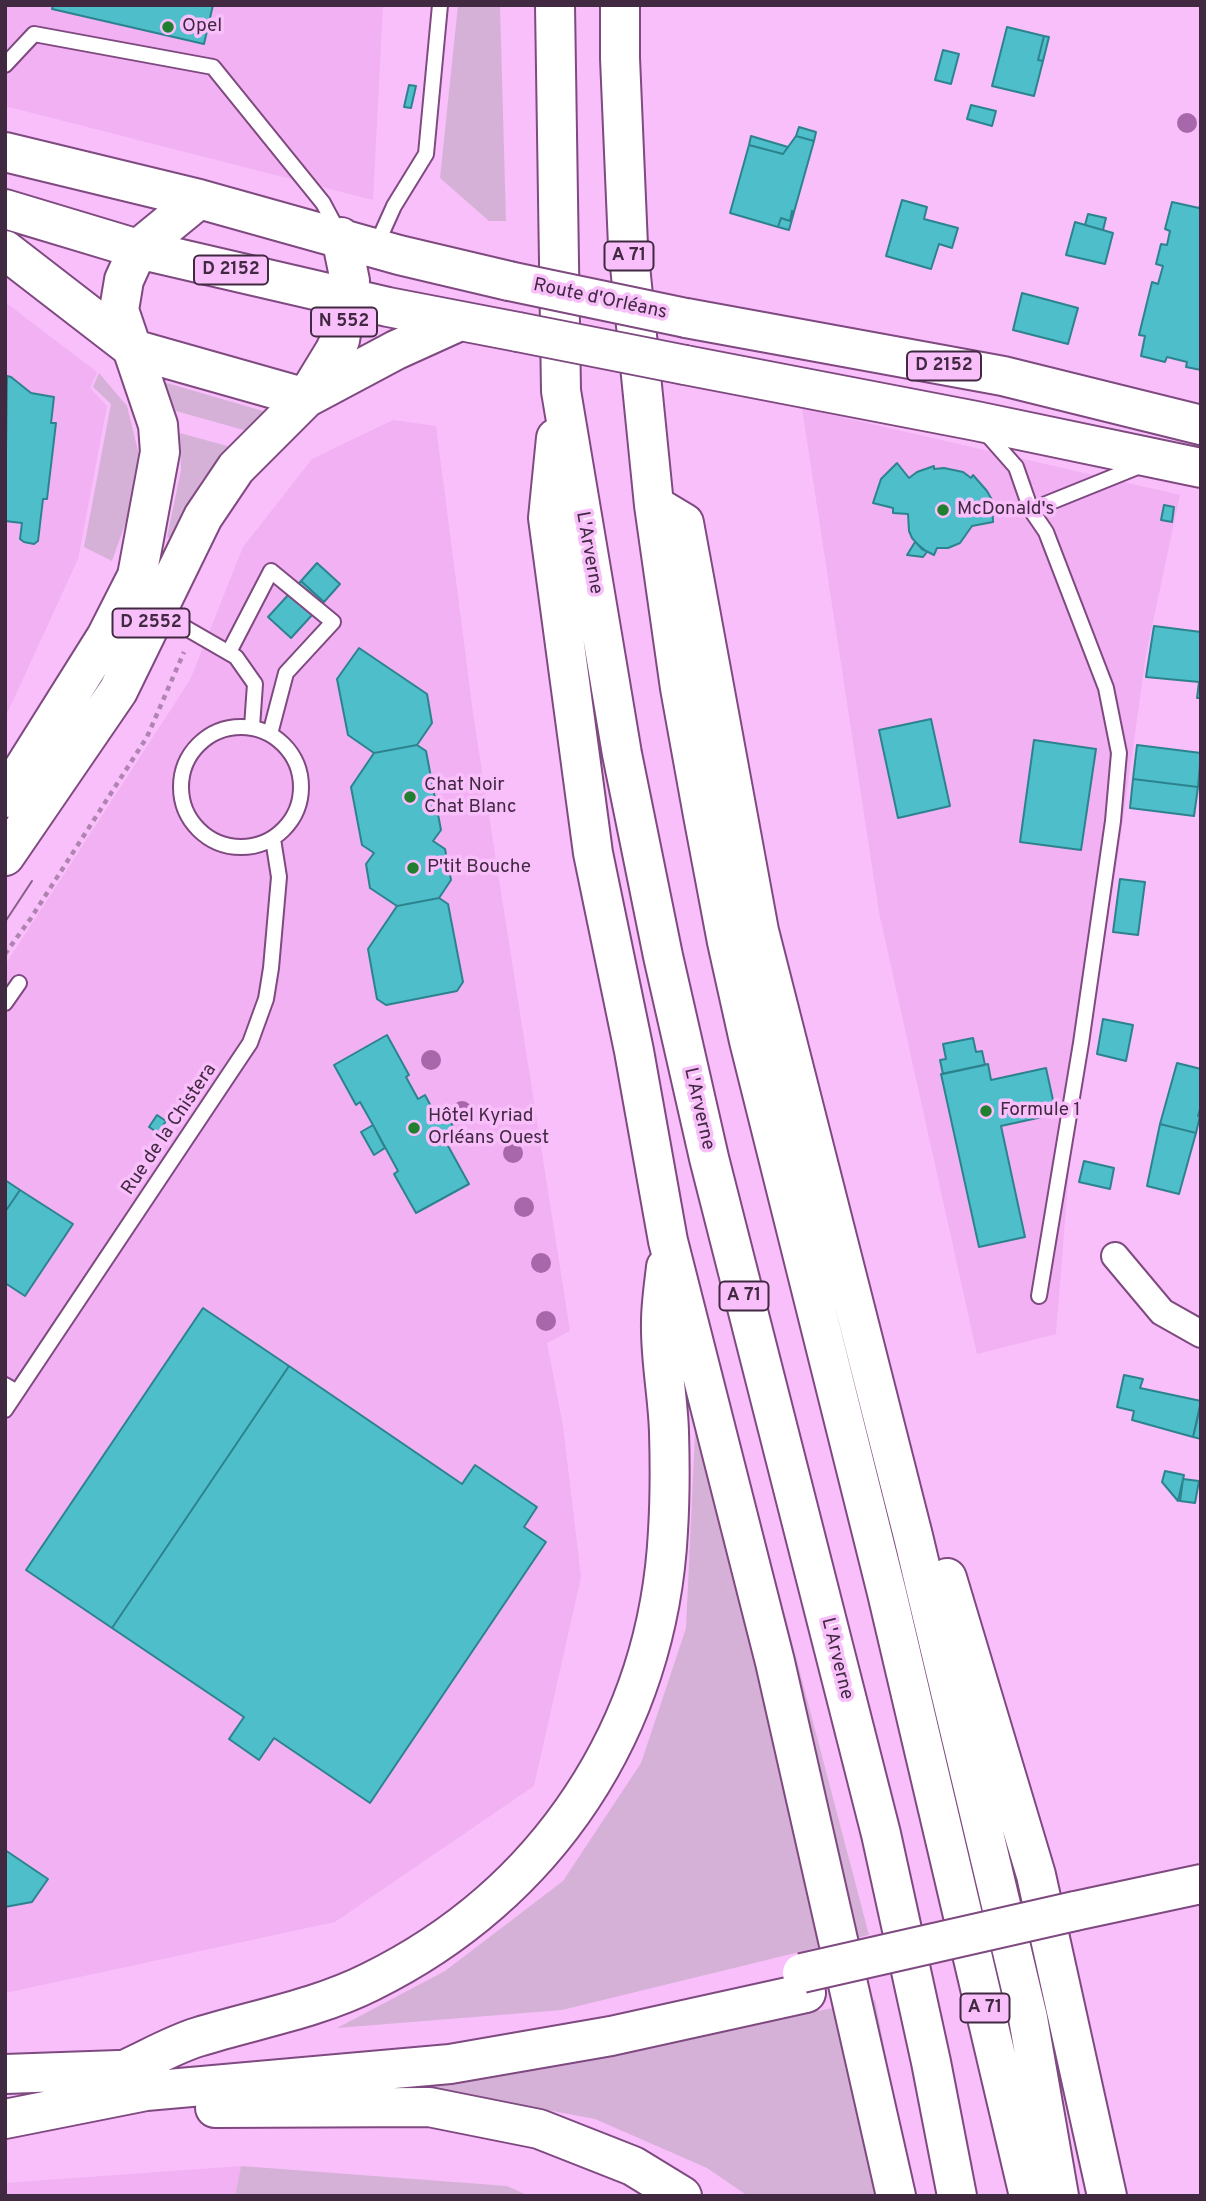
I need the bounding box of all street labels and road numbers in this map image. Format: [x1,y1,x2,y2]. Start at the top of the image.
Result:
road number: A 71 [604,242,654,270]
road number: D 2152 [194,256,268,284]
street label: Route d'Orléans [531,275,669,325]
road number: N 552 [311,308,377,336]
road number: D 2152 [907,352,981,380]
street label: L'Arverne [570,510,606,596]
road number: D 2552 [113,608,190,638]
street label: Rue de la Chistera [118,1060,222,1200]
street label: L'Arverne [677,1066,719,1152]
road number: A 71 [720,1282,768,1310]
street label: L'Arverne [815,1616,857,1702]
road number: A 71 [960,1994,1010,2022]

